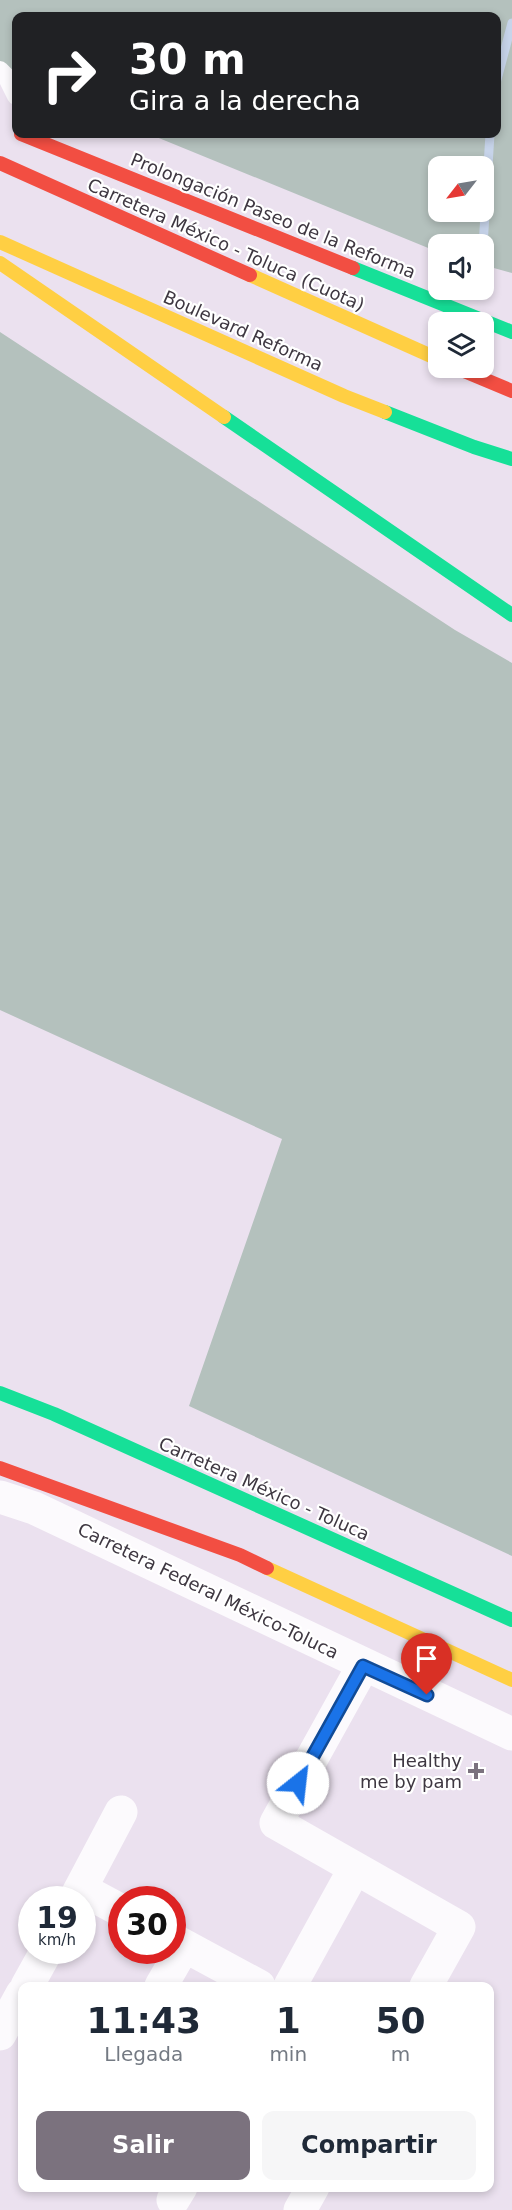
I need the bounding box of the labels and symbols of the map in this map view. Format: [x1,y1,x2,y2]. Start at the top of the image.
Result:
street label: Prolongación Paseo de la Reforma [128,149,419,282]
north arrow [428,156,494,222]
street label: Carretera México - Toluca (Cuota) [84,174,368,315]
street label: Boulevard Reforma [160,286,326,375]
street label: Carretera México - Toluca [156,1433,373,1545]
street label: Carretera Federal México-Toluca [74,1518,342,1663]
pin [401,1633,452,1695]
place label: Healthy me by pam [360,1750,462,1792]
position arrow [266,1751,330,1815]
marker: Healthy me by pam [467,1762,485,1780]
speed limit sign: 30 [108,1886,186,1964]

